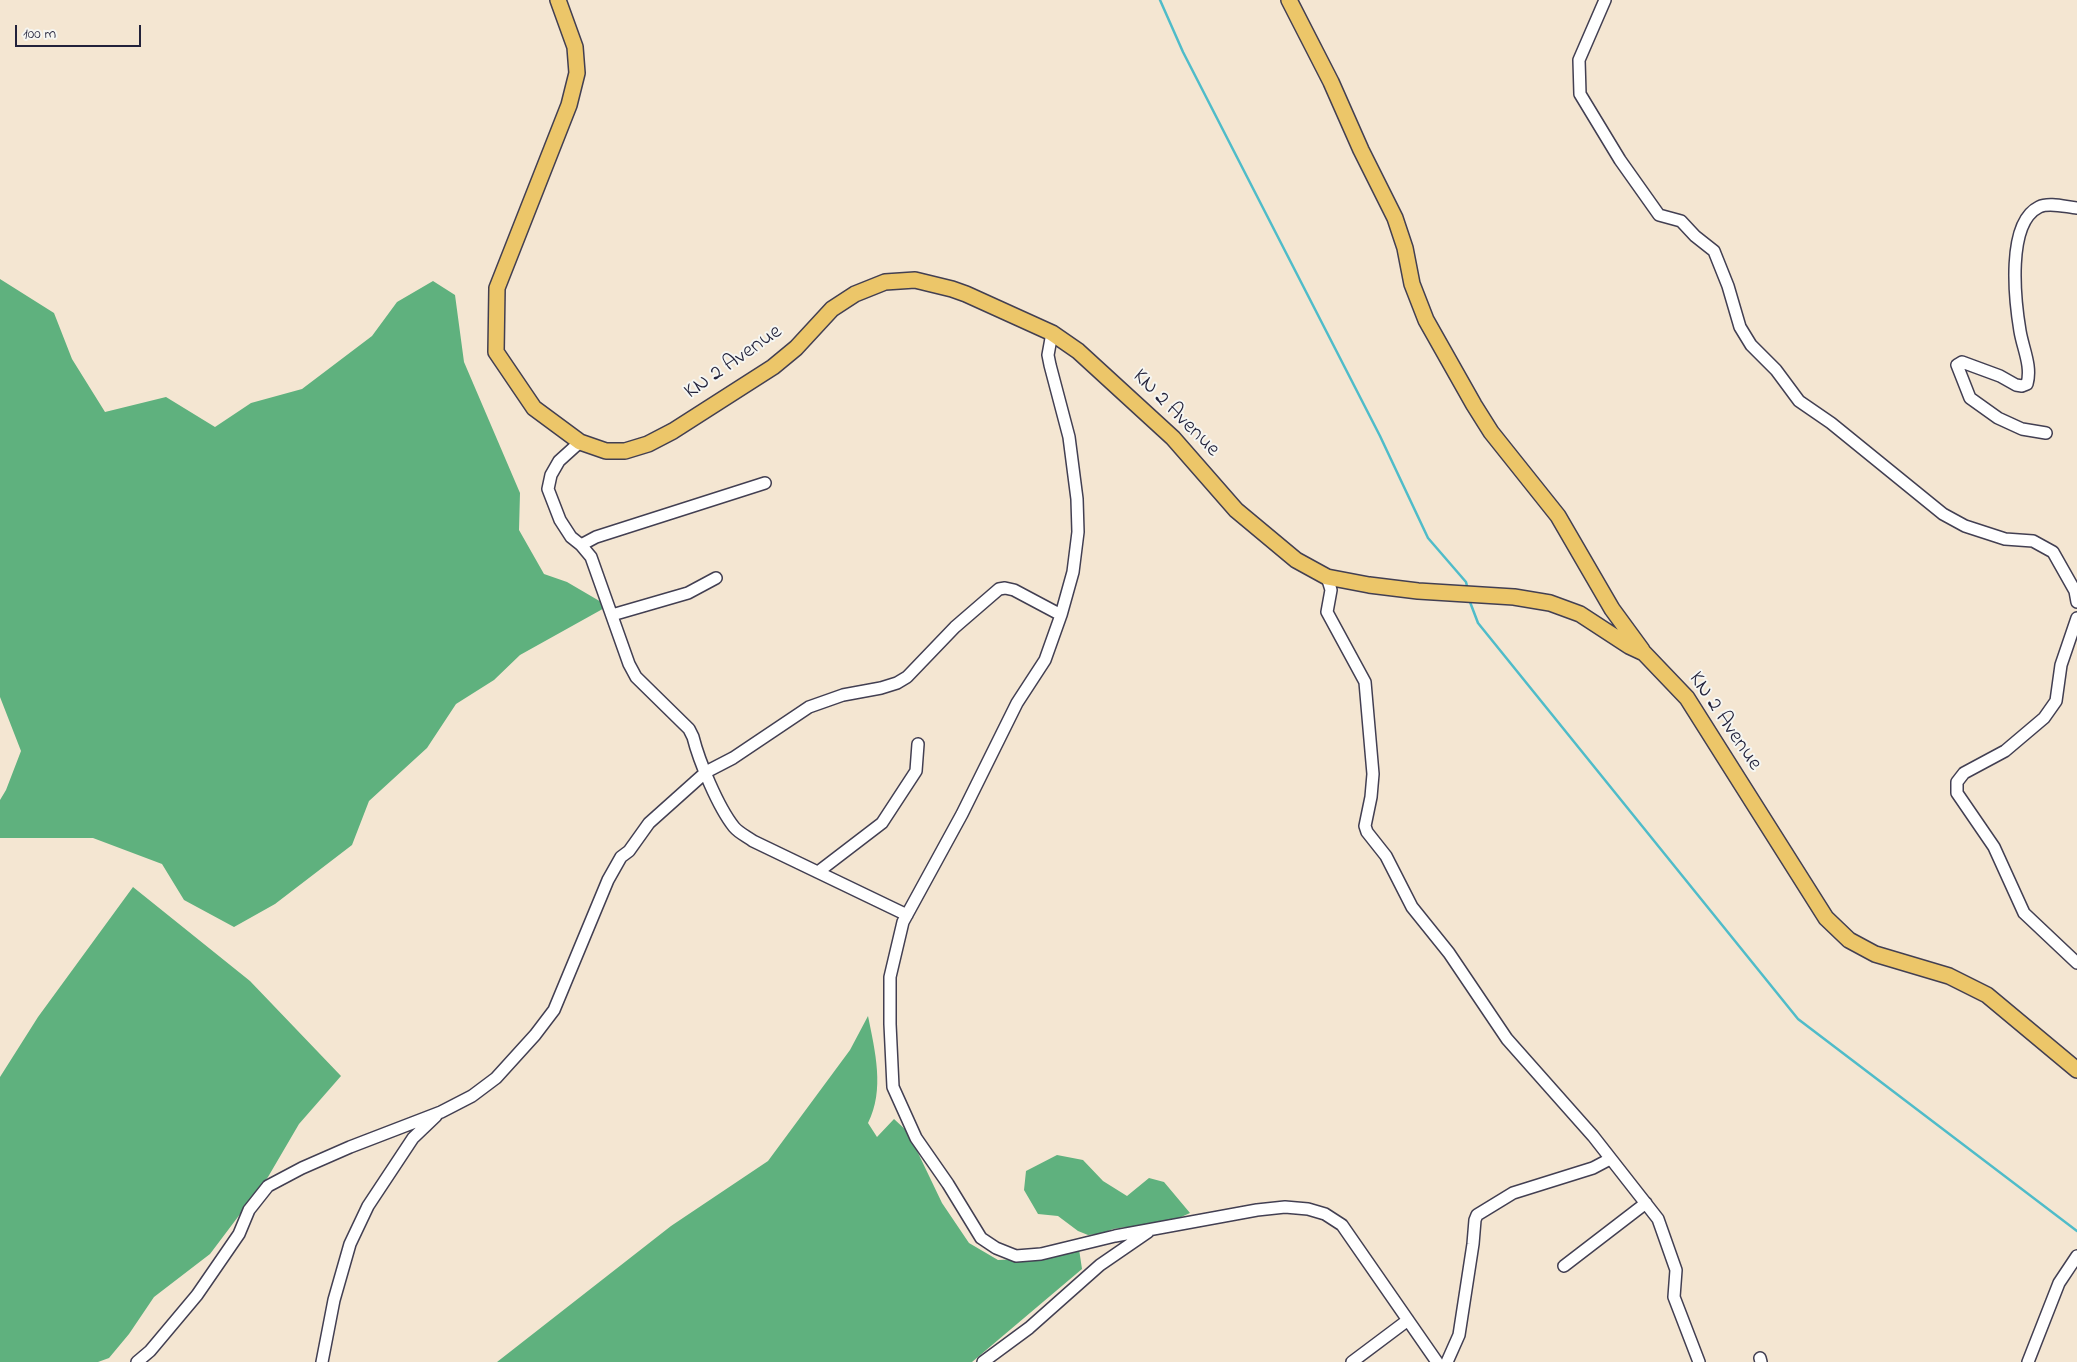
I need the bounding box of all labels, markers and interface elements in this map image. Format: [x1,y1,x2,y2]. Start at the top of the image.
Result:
scale bar [18,15,144,47]
text: 100 m [23,23,56,45]
street label: KN 2 Avenue [680,320,788,406]
street label: KN 2 Avenue [1126,365,1224,463]
street label: KN 2 Avenue [1681,668,1767,776]

